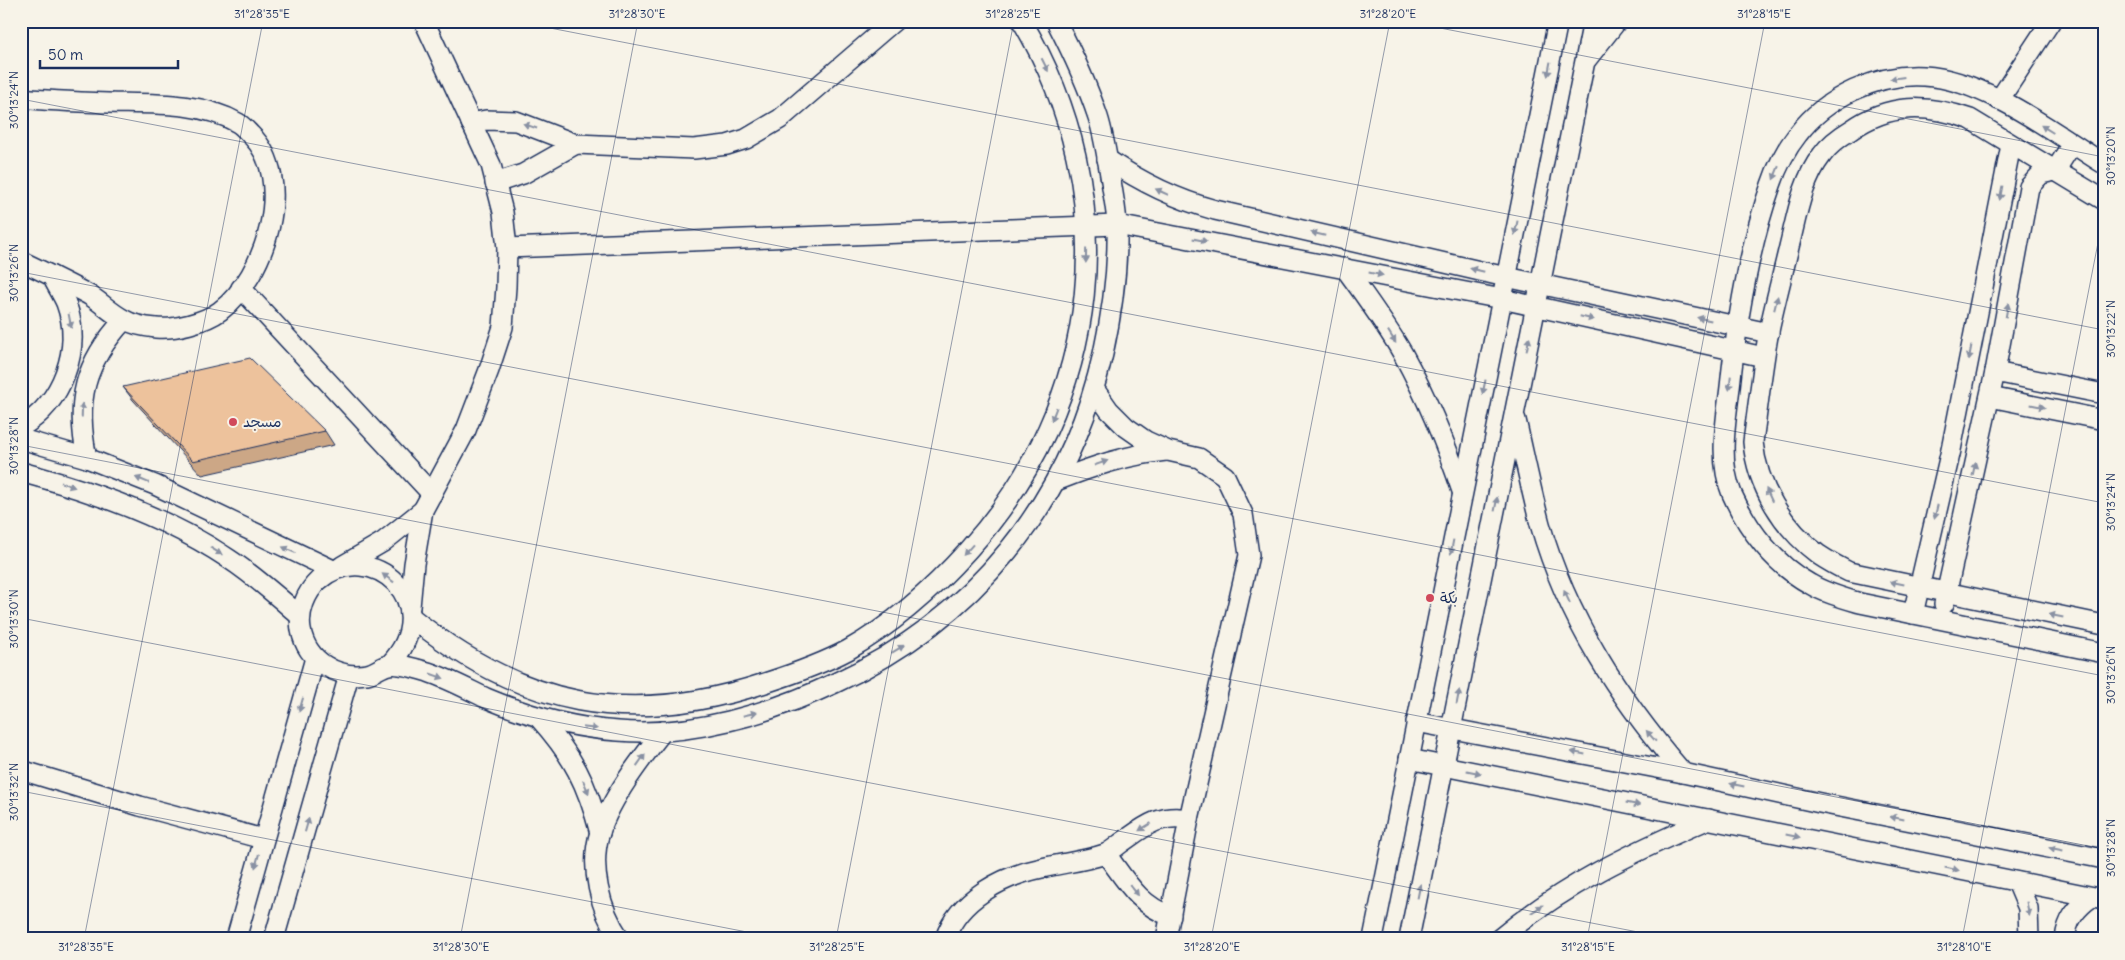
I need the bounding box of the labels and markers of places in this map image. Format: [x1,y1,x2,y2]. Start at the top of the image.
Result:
place label: مسجد [243,412,282,431]
marker: مسجد [227,416,239,428]
place label: بكة [1440,588,1458,607]
marker: بكة [1424,592,1436,604]

